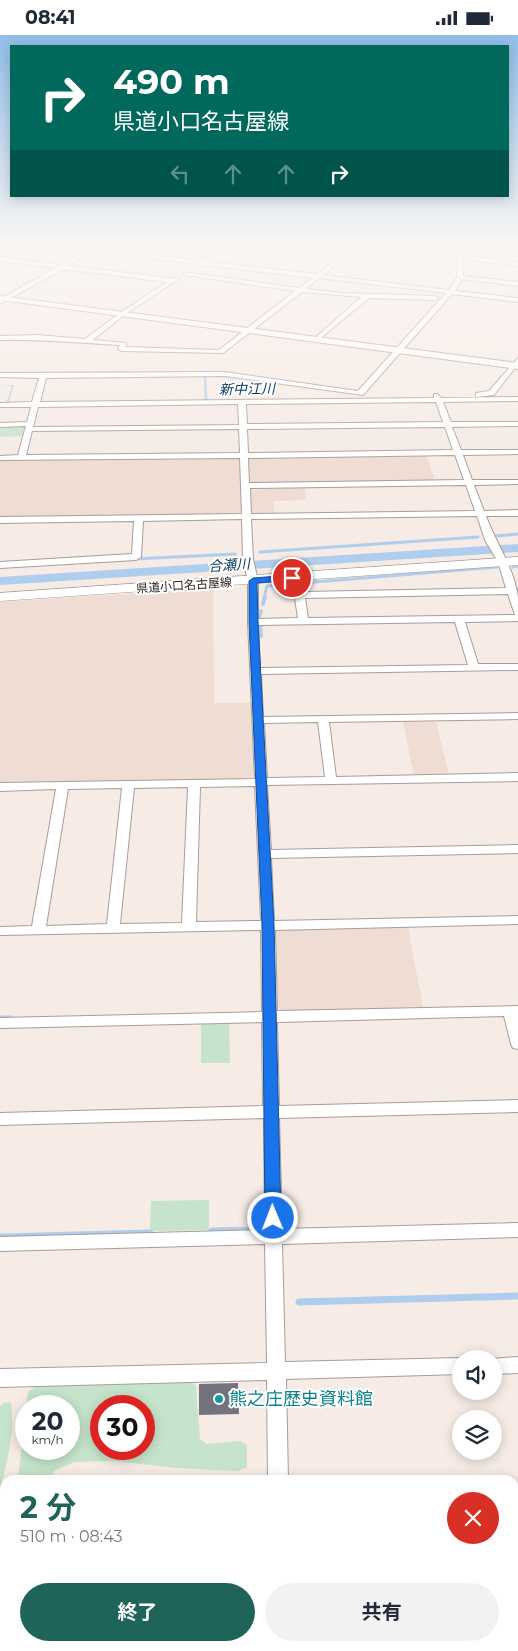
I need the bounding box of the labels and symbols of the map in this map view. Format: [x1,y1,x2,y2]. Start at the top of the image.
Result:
water label: 新中江川 [219,379,277,398]
water label: 合瀬川 [207,554,253,575]
pin [271,557,313,599]
street label: 県道小口名古屋線 [136,574,232,596]
position arrow [246,1191,298,1243]
place label: 熊之庄歴史資料館 [229,1388,373,1410]
marker: 熊之庄歴史資料館 [213,1393,225,1405]
speed limit sign: 30 [90,1395,155,1460]

